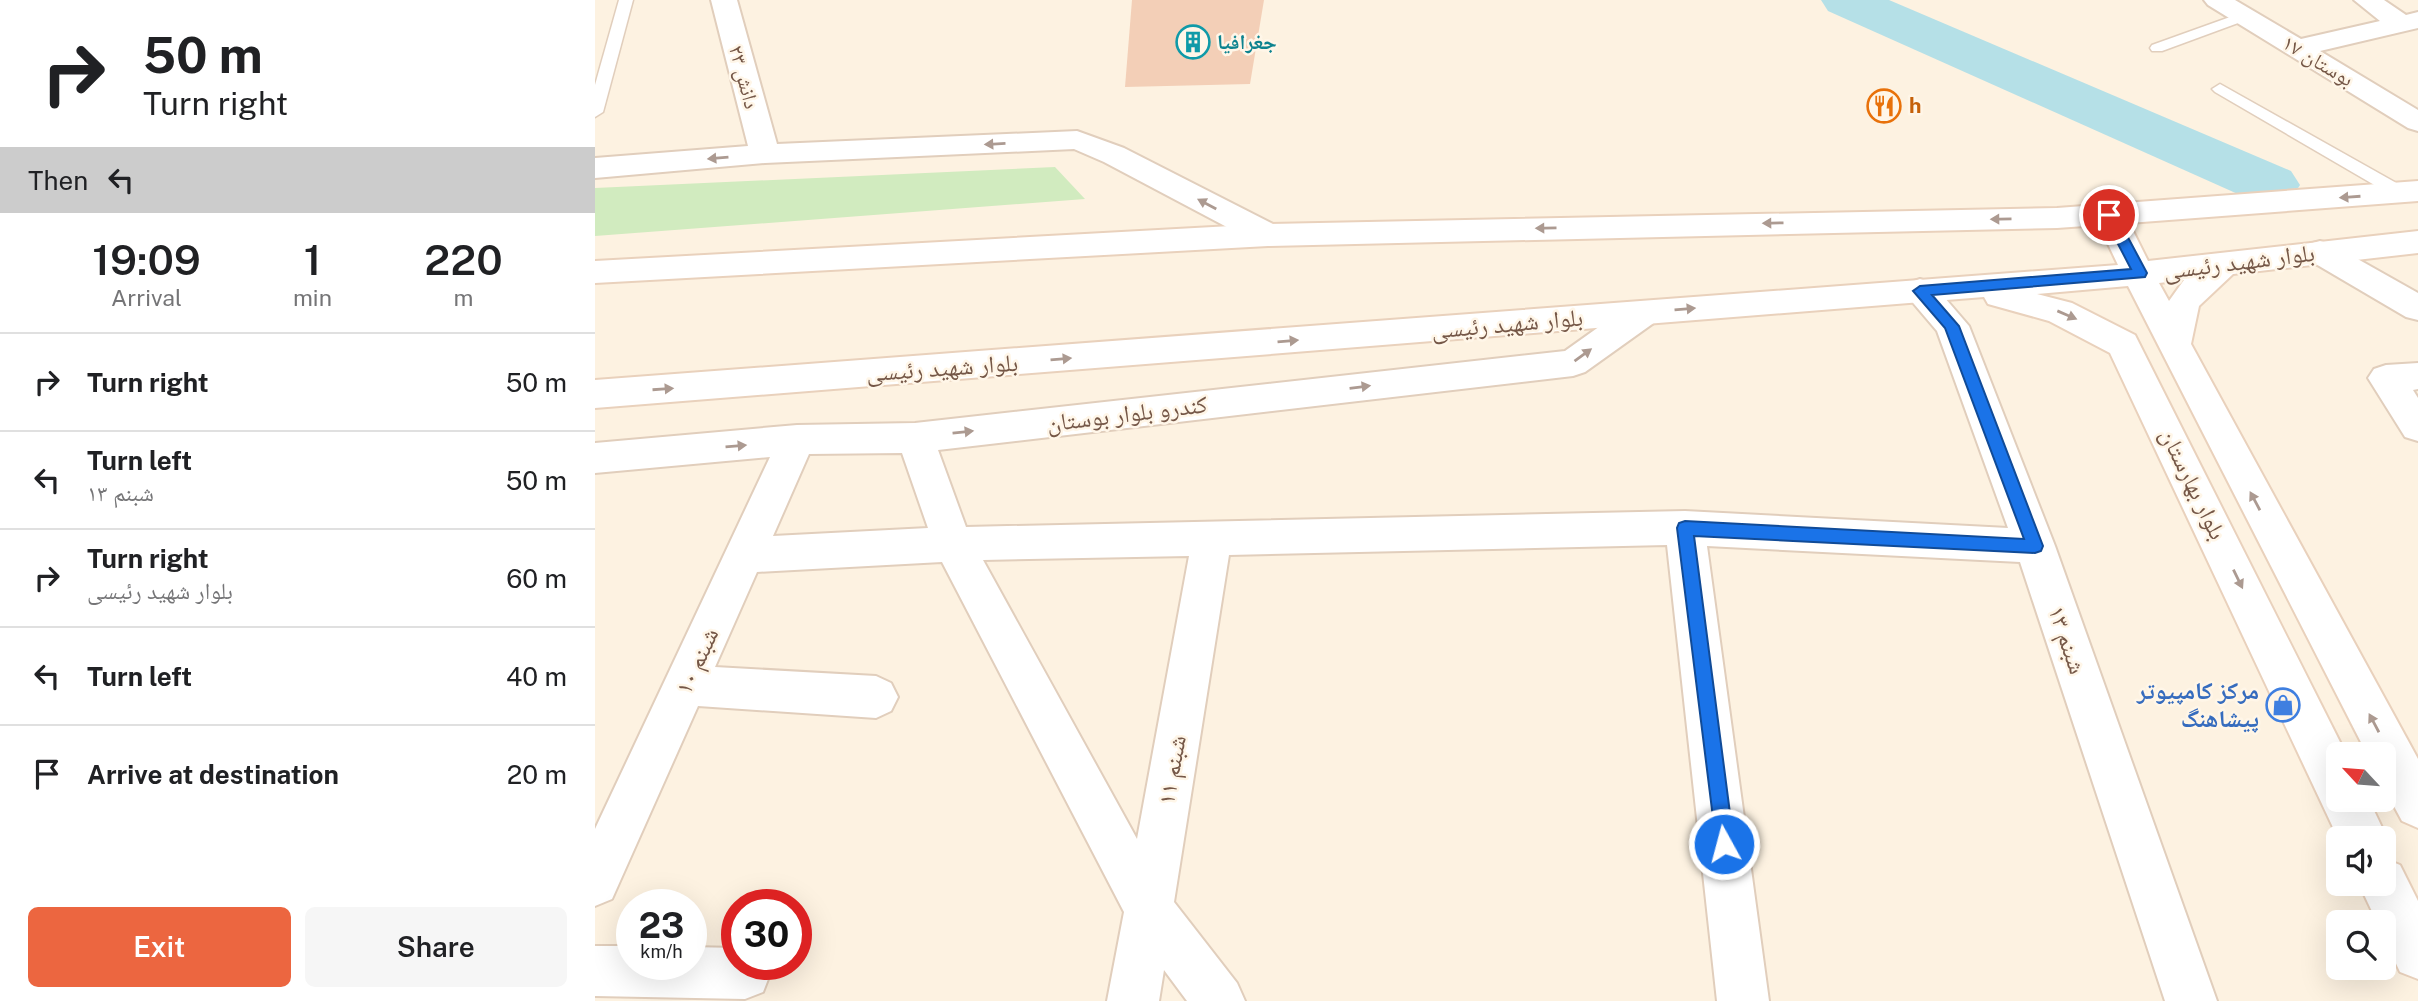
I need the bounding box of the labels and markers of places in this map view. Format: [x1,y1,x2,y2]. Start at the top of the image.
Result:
building icon: جغرافیا [1174,23,1212,61]
place label: جغرافیا [1217,29,1277,54]
restaurant icon: h [1865,87,1903,125]
place label: h [1909,93,1921,118]
pin [2079,185,2139,245]
place label: مرکز کامپیوتر پیشاهنگ [2136,676,2259,733]
shop icon: مرکز کامپیوتر پیشاهنگ [2264,686,2302,724]

